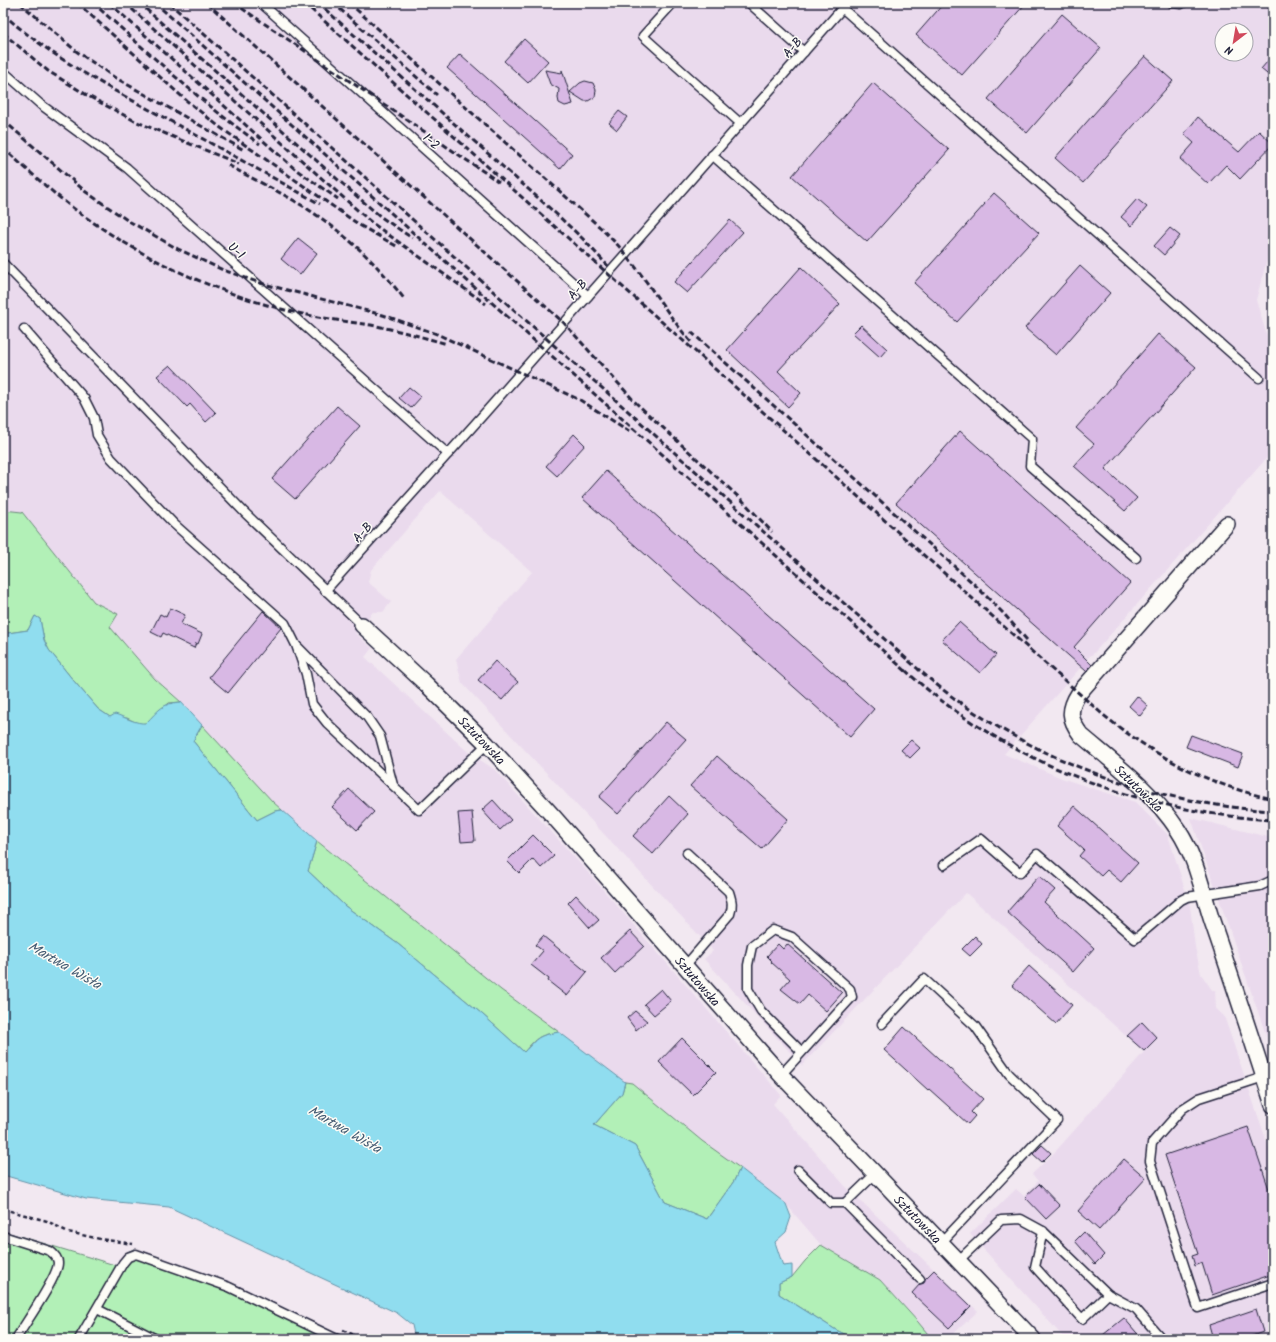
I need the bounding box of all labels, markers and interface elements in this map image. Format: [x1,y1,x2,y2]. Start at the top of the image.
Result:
north arrow [1214,22,1254,62]
street label: A-B [778,33,808,63]
text: N [1222,40,1237,59]
street label: 1-2 [417,128,445,156]
street label: U-1 [222,237,250,265]
street label: A-B [563,275,593,305]
street label: A-B [348,518,378,548]
street label: Sztutowska [452,712,510,770]
street label: Sztutowska [1109,760,1167,818]
water label: Martwa Wisła [24,936,106,996]
street label: Sztutowska [669,952,725,1012]
water label: Martwa Wisła [304,1100,386,1160]
street label: Sztutowska [888,1191,946,1249]

